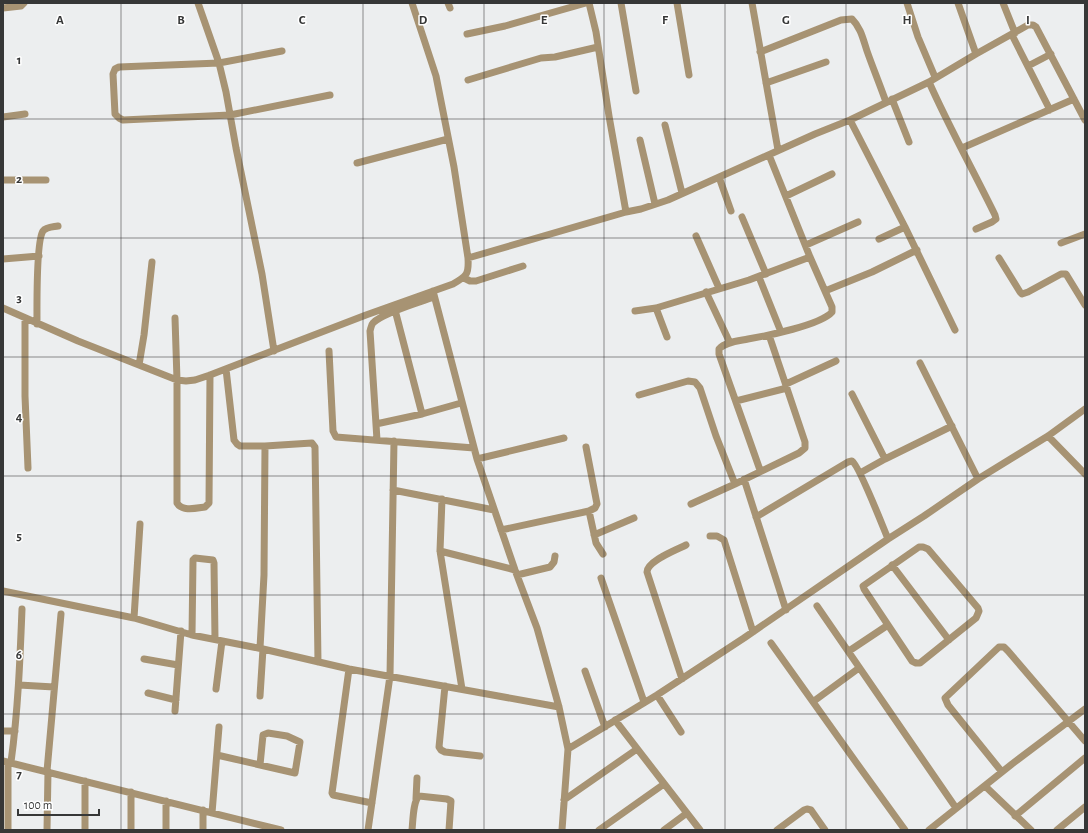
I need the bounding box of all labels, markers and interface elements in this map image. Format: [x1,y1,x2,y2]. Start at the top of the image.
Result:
text: A [56,14,64,27]
text: B [177,14,185,27]
text: C [299,14,306,27]
text: D [419,14,428,27]
text: E [541,14,548,27]
text: F [662,14,669,27]
text: G [782,14,790,27]
text: H [902,14,912,27]
text: I [1026,14,1030,27]
text: 1 [17,54,21,67]
text: 2 [16,173,22,186]
text: 3 [16,292,22,305]
text: 4 [16,411,23,424]
text: 5 [16,530,22,543]
text: 6 [16,649,22,662]
text: 7 [16,768,22,781]
scale bar [18,791,99,817]
text: 100 m [24,799,52,811]

